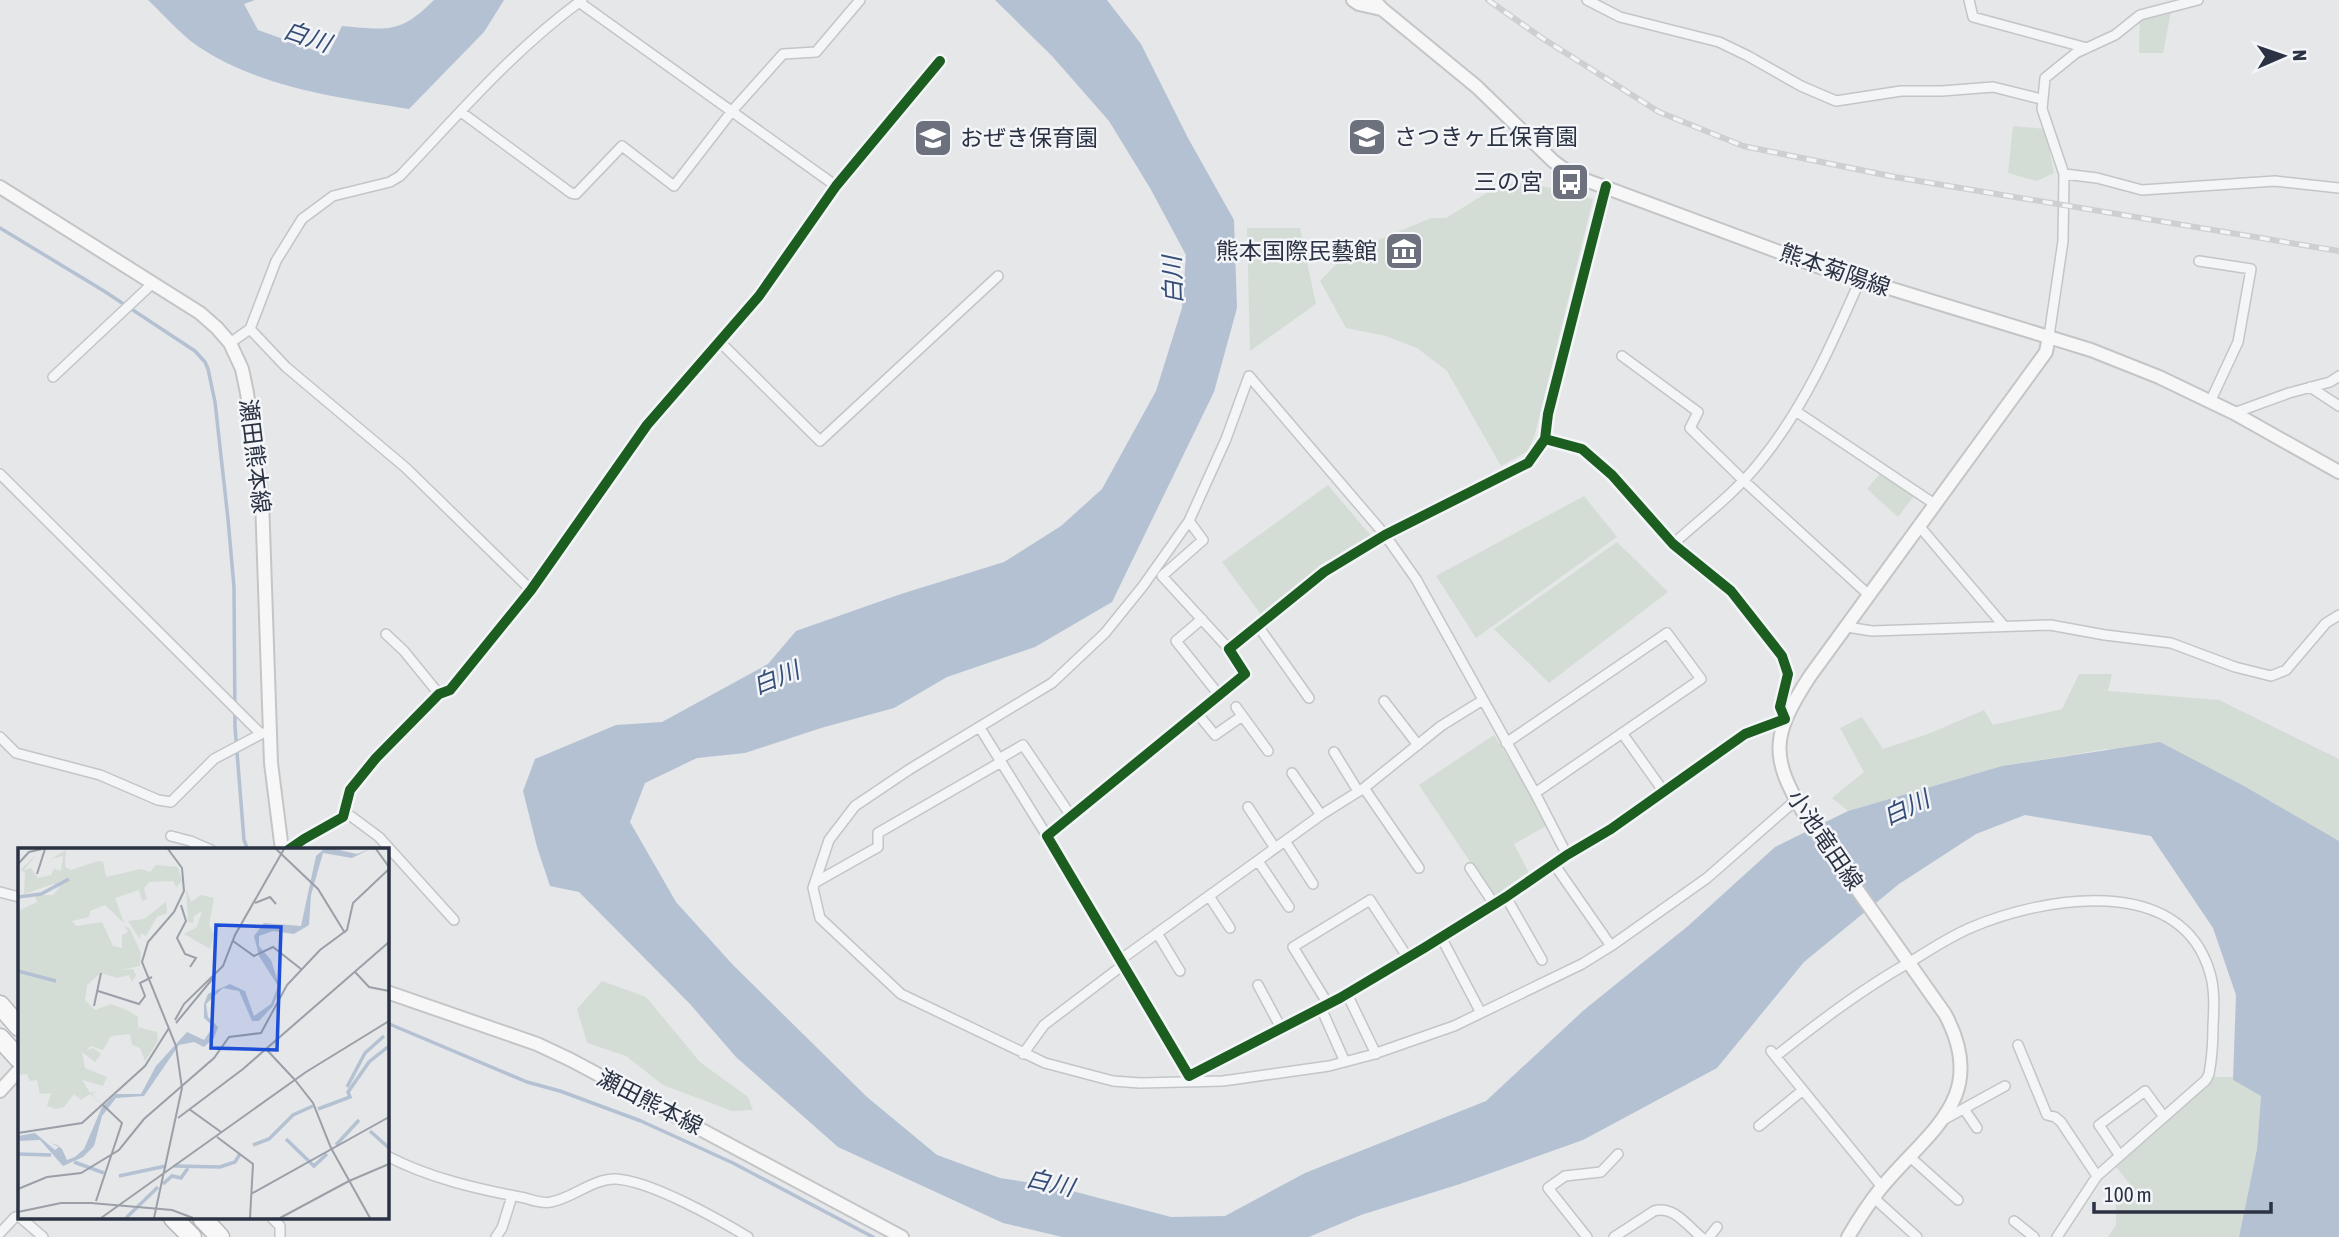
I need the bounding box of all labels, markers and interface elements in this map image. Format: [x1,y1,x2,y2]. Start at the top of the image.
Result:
water label: 白川 [280,16,337,58]
north arrow [2248,21,2318,91]
text: N [2289,49,2311,61]
school or university icon: さつきヶ丘保育園 [1346,116,1388,158]
school or university icon: おぜき保育園 [912,117,954,159]
place label: さつきヶ丘保育園 [1394,124,1578,150]
place label: おぜき保育園 [960,125,1098,151]
bus stop icon: 三の宮 [1549,161,1591,203]
place label: 三の宮 [1474,169,1543,195]
museum icon: 熊本国際民藝館 [1383,230,1425,272]
place label: 熊本国際民藝館 [1216,238,1377,264]
street label: 熊本菊陽線 [1776,239,1894,301]
water label: 白川 [1158,253,1187,304]
street label: 瀬田熊本線 [235,397,275,515]
water label: 白川 [749,655,806,699]
water label: 白川 [1878,784,1936,830]
street label: 小池竜田線 [1782,785,1868,895]
inset map [18,848,388,1220]
street label: 瀬田熊本線 [593,1064,707,1140]
water label: 白川 [1024,1164,1079,1202]
scale bar [2094,1170,2271,1214]
text: 100 m [2104,1182,2152,1206]

